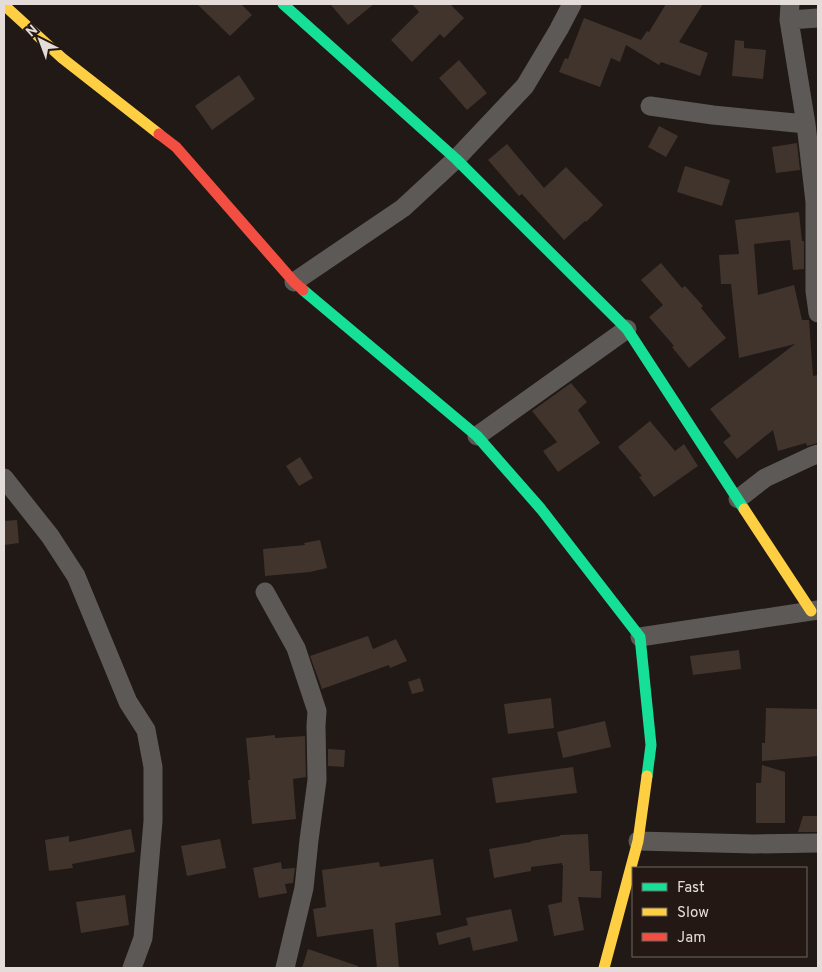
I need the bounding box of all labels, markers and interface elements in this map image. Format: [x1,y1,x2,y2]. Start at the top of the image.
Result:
north arrow [15,15,65,65]
text: N [23,22,42,41]
legend [632,867,807,957]
text: Fast [677,879,705,898]
text: Slow [677,904,709,923]
text: Jam [677,929,706,948]

